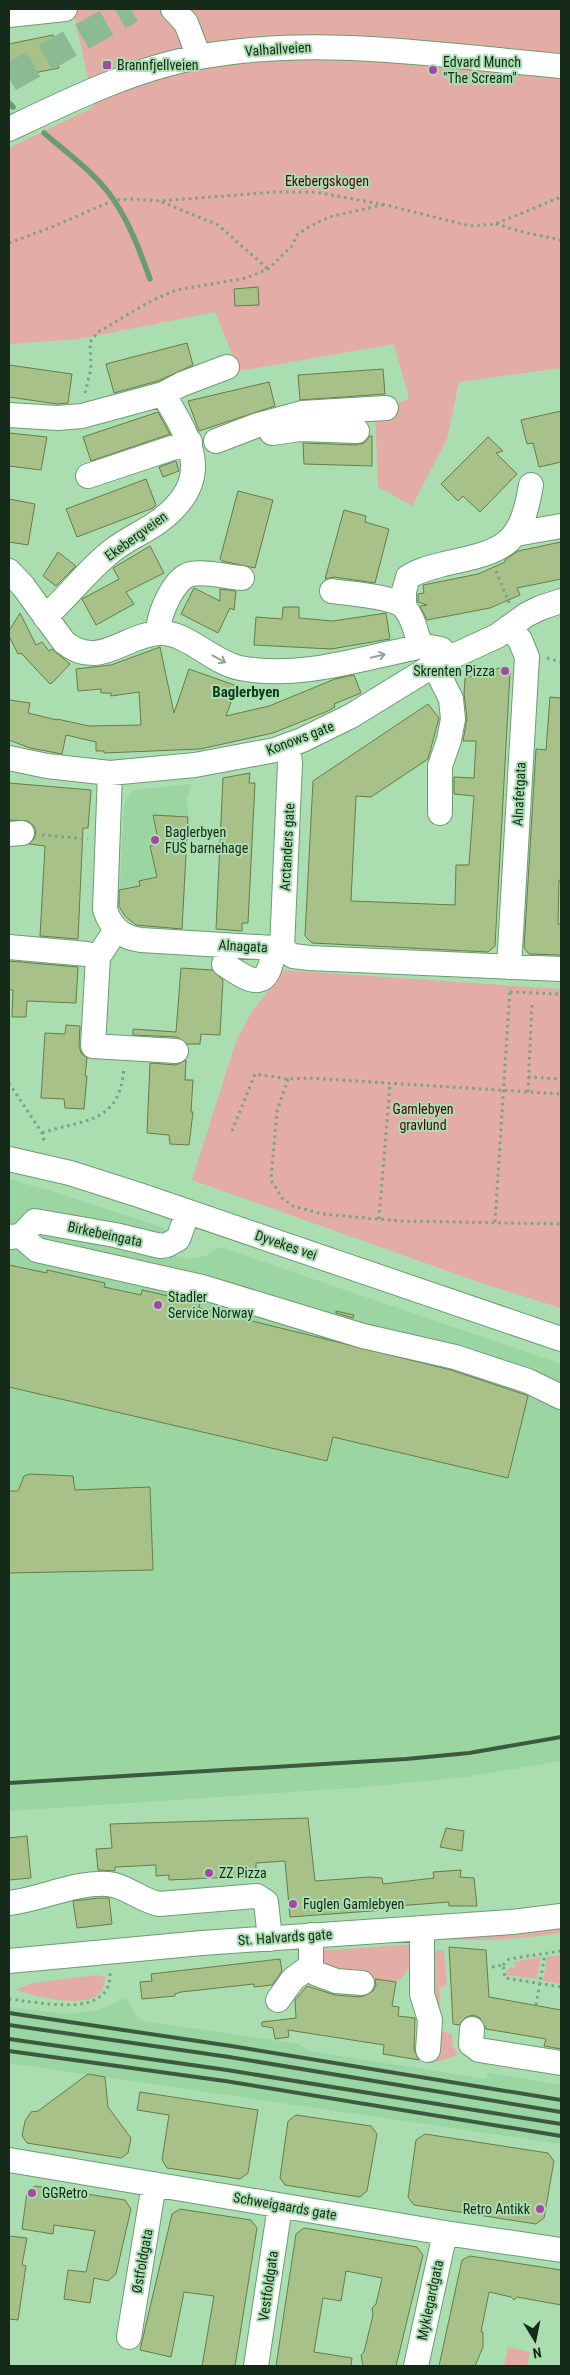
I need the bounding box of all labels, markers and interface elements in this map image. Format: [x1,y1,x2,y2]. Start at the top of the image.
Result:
street label: Valhallveien [244,39,312,59]
place label: Edvard Munch "The Scream" [443,54,521,86]
place label: Brannfjellveien [117,57,198,73]
marker: Brannfjellveien [101,59,113,71]
marker: Edvard Munch "The Scream" [427,64,439,76]
park label: Ekebergskogen [285,173,369,189]
street label: Ekebergveien [102,508,170,564]
one-way arrow [369,650,385,660]
one-way arrow [211,654,226,664]
place label: Skrenten Pizza [413,663,495,679]
marker: Skrenten Pizza [499,665,511,677]
district label: Baglerbyen [212,683,280,701]
street label: Konows gate [264,718,337,758]
street label: Alnafetgata [509,762,529,826]
street label: Arctanders gate [277,802,297,891]
place label: Baglerbyen FUS barnehage [165,824,249,856]
marker: Baglerbyen FUS barnehage [149,834,161,846]
street label: Alnagata [218,937,268,955]
park label: Gamlebyen gravlund [392,1101,454,1133]
street label: Birkebeingata [66,1218,144,1250]
street label: Dyvekes vei [253,1227,319,1263]
place label: Stadler Service Norway [168,1289,253,1321]
marker: Stadler Service Norway [152,1299,164,1311]
place label: ZZ Pizza [219,1865,267,1881]
marker: ZZ Pizza [203,1867,215,1879]
place label: Fuglen Gamlebyen [303,1896,404,1912]
marker: Fuglen Gamlebyen [287,1898,299,1910]
street label: St. Halvards gate [237,1926,333,1948]
place label: GGRetro [42,2185,88,2201]
marker: GGRetro [26,2187,38,2199]
street label: Schweigaards gate [232,2189,338,2223]
place label: Retro Antikk [463,2201,531,2217]
marker: Retro Antikk [534,2203,546,2215]
street label: Østfoldgata [128,2228,156,2294]
street label: Vestfoldgata [255,2250,281,2322]
street label: Myklegardgata [414,2258,446,2342]
north arrow [510,2315,560,2365]
text: N [532,2344,543,2361]

